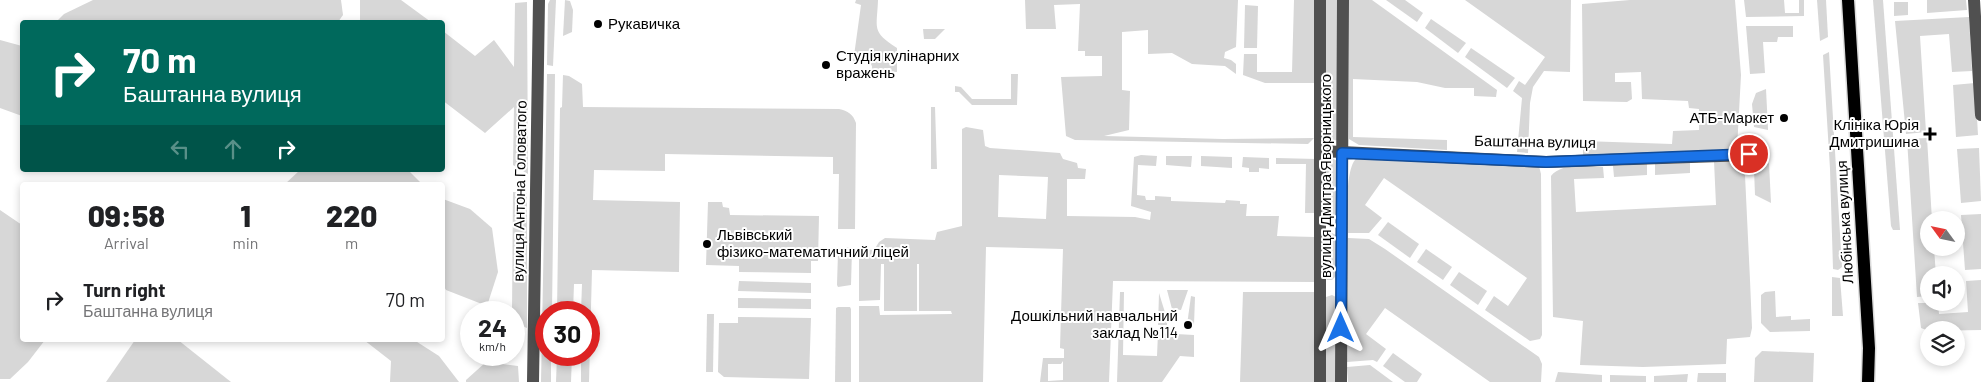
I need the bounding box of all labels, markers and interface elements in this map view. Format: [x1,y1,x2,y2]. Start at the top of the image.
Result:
place label: Рукавичка [608,14,681,32]
marker: Рукавичка [592,18,604,30]
text: 70 m [123,38,197,80]
icon: right [40,40,105,105]
place label: Студія кулінарних вражень [836,46,960,81]
marker: Студія кулінарних вражень [820,59,832,71]
street label: вулиця Дмитра Яворницького [1316,74,1334,278]
text: Баштанна вулиця [123,80,302,106]
street label: вулиця Антона Головатого [508,100,530,282]
place label: АТБ-Маркет [1689,108,1774,126]
marker: АТБ-Маркет [1778,112,1790,124]
place label: Клініка Юрія Дмитришина [1830,115,1920,150]
marker: Клініка Юрія Дмитришина [1923,127,1937,141]
street label: Баштанна вулиця [1474,131,1596,151]
pin [1728,133,1770,175]
icon: left [166,135,194,163]
icon: ahead [219,135,247,163]
icon: right [272,135,300,163]
icon: arrive [1735,140,1763,168]
street label: Любінська вулиця [1832,160,1856,284]
text: 09:58 [88,197,165,233]
text: 1 [240,197,251,233]
text: 220 [326,197,377,233]
north arrow [1920,211,1965,256]
map controls [1920,211,1965,366]
place label: Львівський фізико-математичний ліцей [717,225,909,260]
text: Arrival [104,233,149,252]
text: min [233,233,258,252]
text: m [345,233,358,252]
marker: Львівський фізико-математичний ліцей [701,238,713,250]
button: sound [1920,266,1965,311]
text: Turn right [83,278,165,301]
icon: right [40,286,68,314]
text: 70 m [386,288,425,311]
text: Баштанна вулиця [83,301,213,320]
speed limit sign: 30 [535,301,600,366]
position arrow [1314,301,1366,353]
place label: Дошкільний навчальний заклад №114 [1011,306,1178,341]
text: 24 [478,312,507,342]
marker: Дошкільний навчальний заклад №114 [1182,319,1194,331]
button: layers [1920,321,1965,366]
text: km/h [479,339,506,353]

